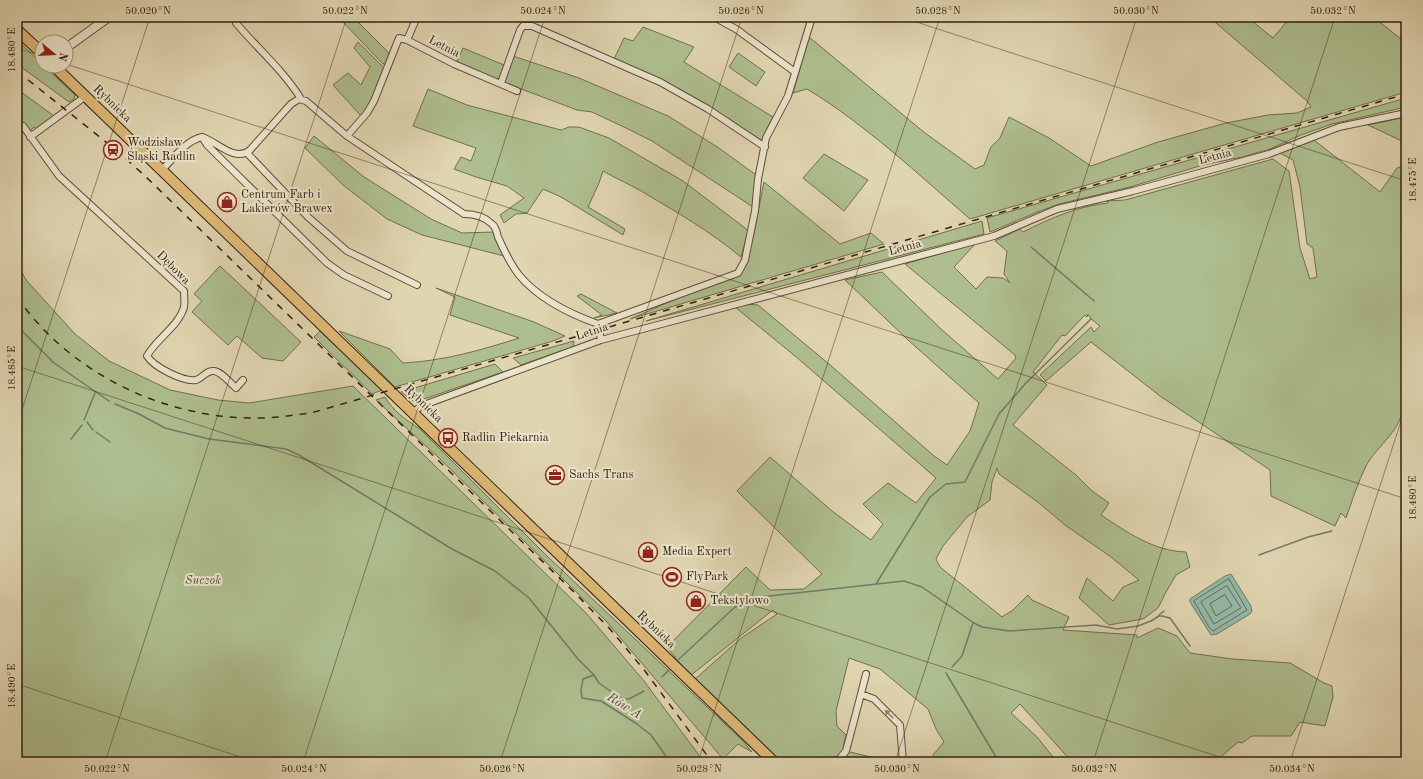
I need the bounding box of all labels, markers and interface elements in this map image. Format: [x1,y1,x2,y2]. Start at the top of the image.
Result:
text: 50.020°N [125,6,171,16]
text: 50.022°N [322,6,368,16]
text: 50.024°N [520,6,566,16]
text: 50.026°N [718,6,764,16]
text: 50.028°N [915,6,961,16]
text: 50.030°N [1113,6,1159,16]
text: 50.032°N [1310,6,1356,16]
text: 18.480°E [7,28,17,72]
north arrow [34,34,74,74]
street label: Letnia [426,34,462,60]
text: N [55,51,69,63]
street label: Rybnicka [90,83,134,125]
place label: Wodzisław Śląski Radlin [127,137,196,163]
station icon: Wodzisław Śląski Radlin [102,139,124,161]
street label: Letnia [1197,147,1233,167]
text: 18.475°E [1408,158,1418,202]
place label: Centrum Farb i Lakierów Brawex [241,189,333,215]
shop icon: Centrum Farb i Lakierów Brawex [216,191,238,213]
street label: Letnia [887,238,923,258]
street label: Dębowa [154,249,192,287]
street label: Letnia [574,321,610,343]
text: 18.485°E [7,346,17,390]
street label: Rybnicka [401,383,445,425]
bus stop icon: Radlin Piekarnia [437,427,459,449]
place label: Radlin Piekarnia [462,432,549,444]
office icon: Sachs Trans [544,464,566,486]
place label: Sachs Trans [569,469,634,481]
text: 18.480°E [1408,476,1418,520]
shop icon: Media Expert [637,541,659,563]
place label: Media Expert [662,546,732,558]
sports icon: FlyPark [661,566,683,588]
place label: FlyPark [686,571,728,583]
park label: Suczok [185,575,221,587]
shop icon: Tekstylowo [685,590,707,612]
place label: Tekstylowo [710,595,769,607]
street label: Rybnicka [634,609,678,651]
text: 18.490°E [7,664,17,708]
water label: Rów A [604,690,643,722]
one-way arrow [884,709,894,718]
text: 50.022°N [84,764,130,774]
text: 50.024°N [281,764,327,774]
text: 50.026°N [479,764,525,774]
text: 50.028°N [676,764,722,774]
text: 50.030°N [874,764,920,774]
text: 50.032°N [1071,764,1117,774]
text: 50.034°N [1269,764,1315,774]

